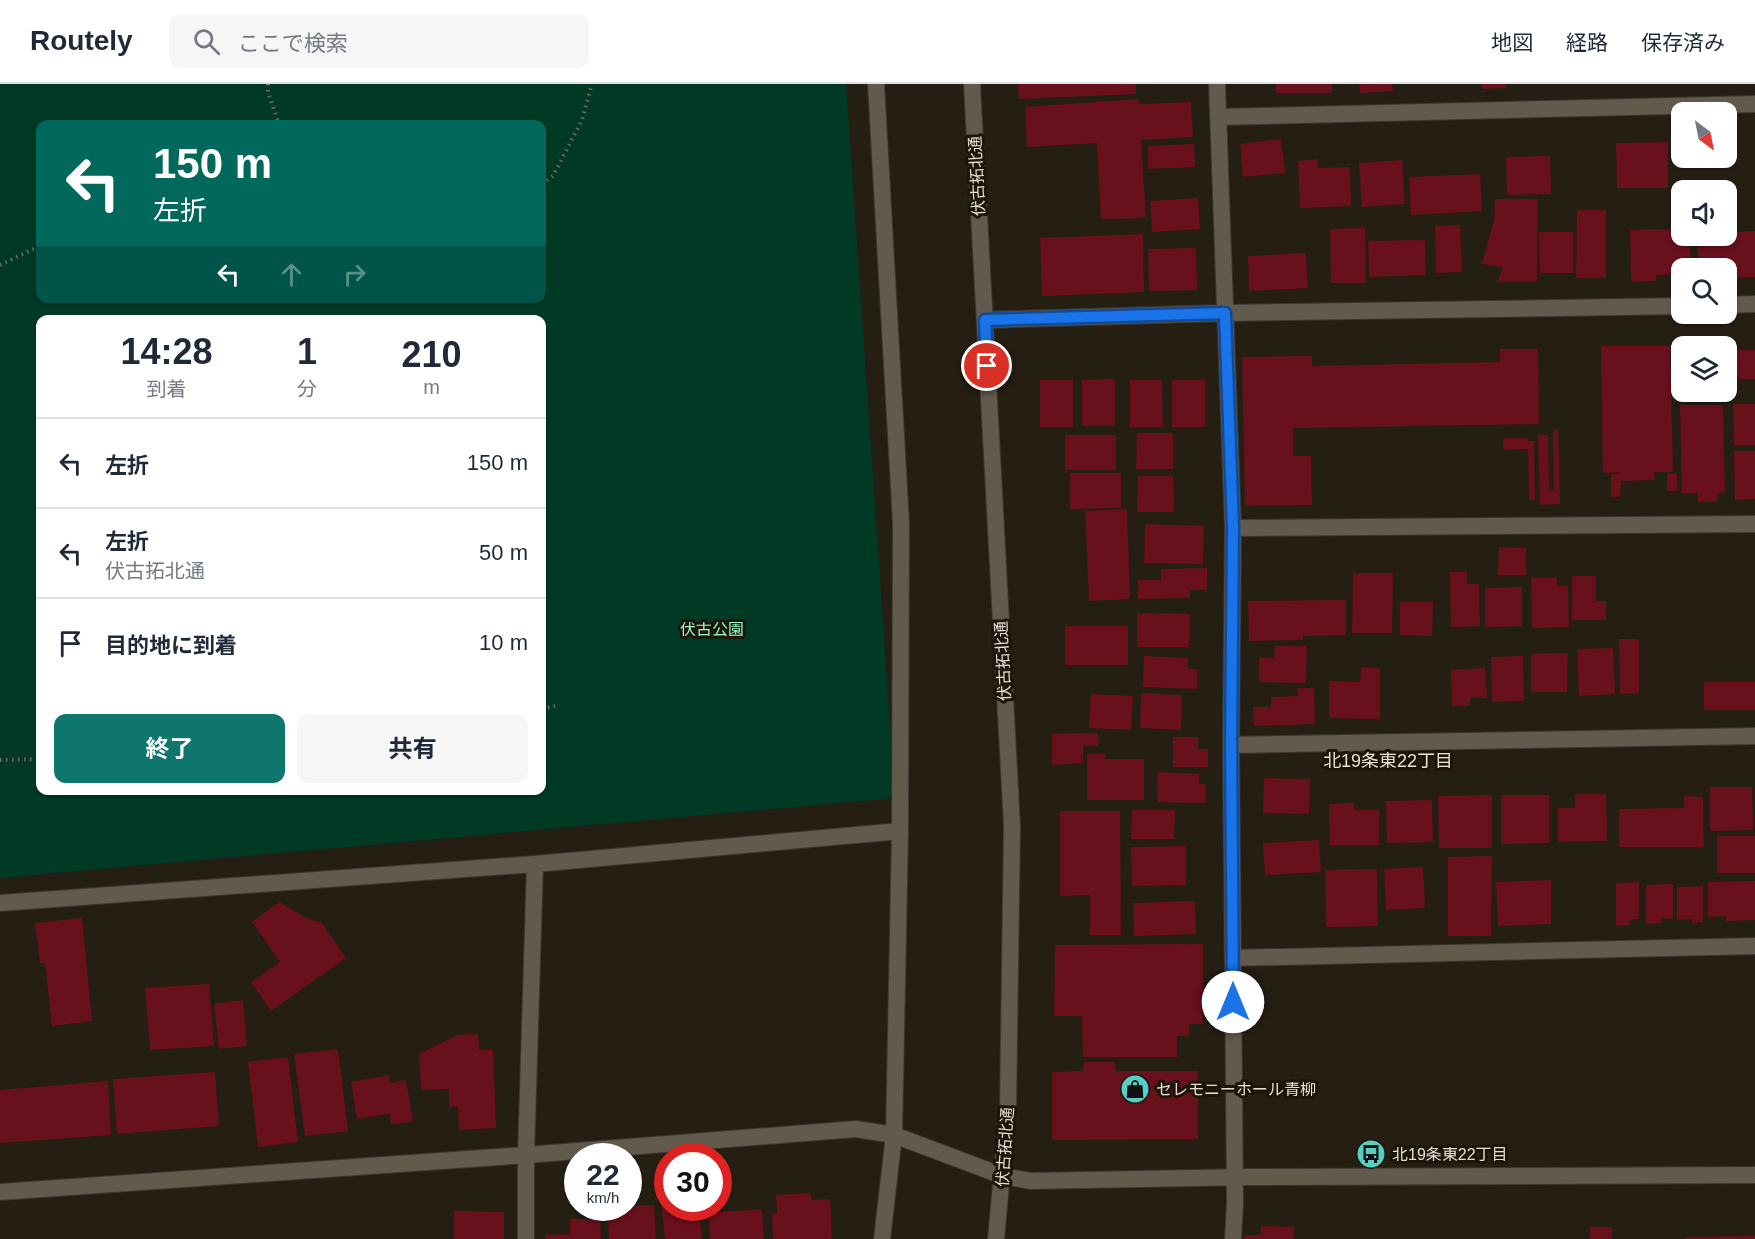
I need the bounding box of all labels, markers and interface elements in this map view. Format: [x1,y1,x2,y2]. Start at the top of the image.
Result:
search box [169,14,589,68]
text: Routely [30,25,133,56]
icon: search [190,25,223,58]
text: ここで検索 [238,31,348,56]
text: 地図 [1491,31,1533,54]
text: 経路 [1566,31,1608,54]
text: 保存済み [1641,31,1725,54]
north arrow [1671,102,1737,168]
map controls [1671,102,1737,402]
street label: 伏古拓北通 [966,136,988,216]
text: 150 m [153,140,272,187]
icon: left [54,144,132,222]
button: sound [1671,180,1737,246]
text: 左折 [153,196,207,226]
icon: left [212,258,245,291]
icon: ahead [275,258,308,291]
icon: right [338,258,371,291]
button: search [1671,258,1737,324]
text: 14:28 [120,331,213,372]
text: 1 [297,331,317,372]
text: 210 [401,334,462,375]
button: layers [1671,336,1737,402]
pin [961,340,1012,391]
icon: arrive [970,349,1003,382]
text: m [423,376,440,398]
text: 到着 [146,378,186,400]
text: 分 [297,378,317,400]
icon: left [54,447,87,480]
text: 150 m [467,450,528,475]
text: 左折 [105,453,149,478]
text: 左折 [105,529,149,554]
icon: left [54,537,87,570]
text: 50 m [479,540,528,565]
text: 伏古拓北通 [105,560,205,582]
park label: 伏古公園 [680,621,744,638]
street label: 伏古拓北通 [992,621,1014,701]
icon: arrive [54,627,87,660]
text: 10 m [479,630,528,655]
text: 目的地に到着 [105,633,237,658]
button: 終了 [54,714,285,783]
button: 共有 [297,714,528,783]
district label: 北19条東22丁目 [1323,751,1453,771]
position arrow [1201,970,1265,1034]
shop icon: セレモニーホール青柳 [1119,1073,1151,1105]
place label: セレモニーホール青柳 [1156,1081,1316,1098]
street label: 伏古拓北通 [994,1106,1016,1188]
bus stop icon: 北19条東22丁目 [1355,1138,1387,1170]
speed limit sign: 30 [654,1143,732,1221]
place label: 北19条東22丁目 [1392,1146,1508,1163]
text: 22 [586,1158,620,1191]
text: km/h [587,1189,619,1206]

